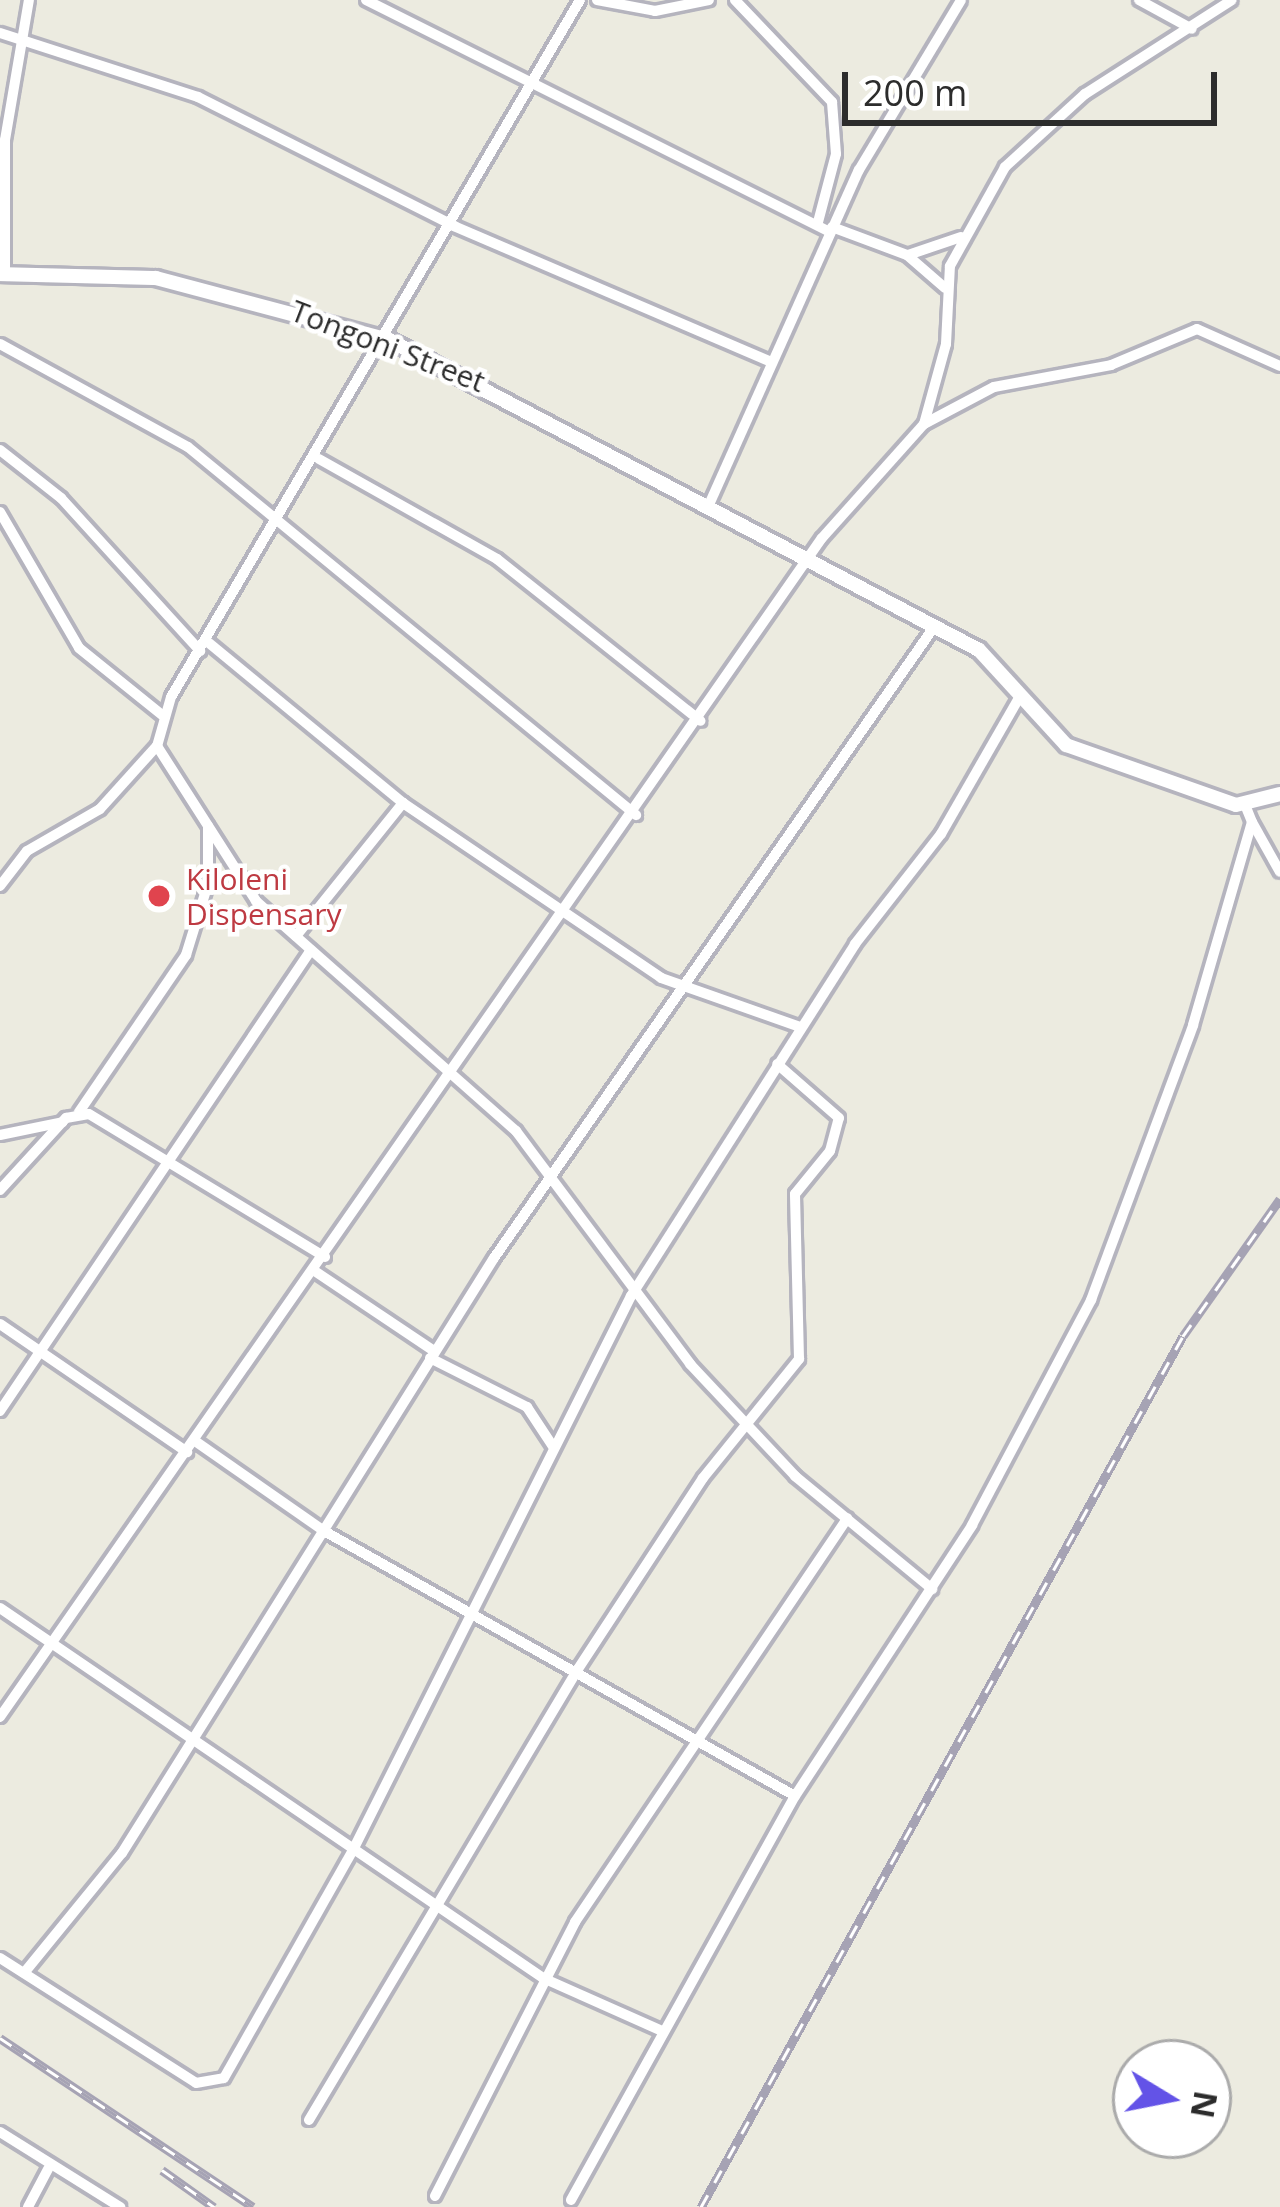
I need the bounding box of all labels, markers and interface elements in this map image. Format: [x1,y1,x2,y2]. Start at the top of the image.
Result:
scale bar [848,48,1223,122]
text: 200 m [863,68,967,117]
street label: Tongoni Street [286,292,490,400]
place label: Kiloleni Dispensary [186,861,341,932]
marker: Kiloleni Dispensary [143,880,175,912]
north arrow [1112,2039,1232,2159]
text: N [1181,2088,1229,2122]

